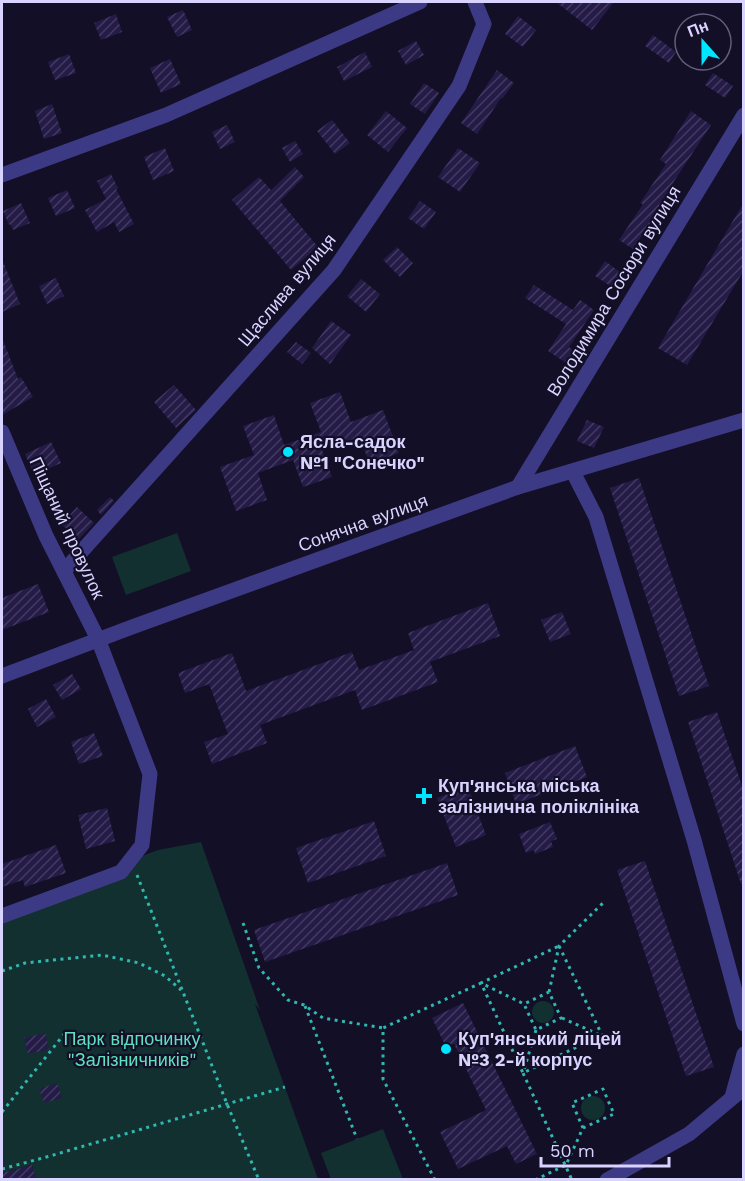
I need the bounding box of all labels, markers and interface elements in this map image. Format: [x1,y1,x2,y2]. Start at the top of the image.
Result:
north arrow [673,12,733,72]
text: Пн [685,16,711,41]
street label: Володимира Сосюри вулиця [542,182,685,400]
street label: Щаслива вулиця [233,229,340,350]
place label: Ясла-садок №1 "Сонечко" [300,431,425,473]
marker: Ясла-садок №1 "Сонечко" [281,445,295,459]
street label: Піщаний провулок [25,454,110,602]
street label: Сонячна вулиця [295,489,431,556]
place label: Куп'янська міська залізнична поліклініка [438,775,640,817]
marker: Куп'янська міська залізнична поліклініка [415,787,433,805]
park label: Парк відпочинку "Залізничників" [64,1028,200,1070]
place label: Куп'янський ліцей №3 2-й корпус [458,1028,622,1070]
marker: Куп'янський ліцей №3 2-й корпус [439,1042,453,1056]
scale bar [541,1130,668,1168]
text: 50 m [550,1140,595,1161]

